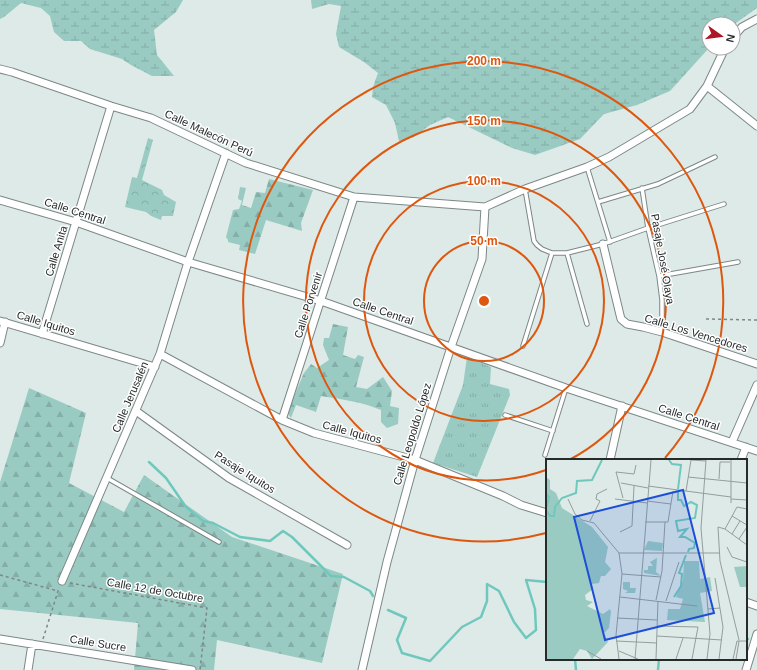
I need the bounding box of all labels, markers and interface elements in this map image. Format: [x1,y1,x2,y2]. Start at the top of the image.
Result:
north arrow [701,16,741,56]
text: N [724,33,737,44]
text: 200 m [467,54,501,68]
street label: Calle Malecón Perú [163,107,255,159]
text: 150 m [467,114,501,128]
text: 100 m [467,174,501,188]
street label: Calle Central [43,195,107,227]
street label: Pasaje José Olaya [649,213,677,306]
street label: Calle Anita [43,223,70,278]
text: 50 m [470,234,498,248]
street label: Calle Porvenir [292,270,324,340]
centre of rings [477,294,491,308]
street label: Calle Central [351,295,415,327]
street label: Calle Iquitos [15,308,77,338]
street label: Calle Los Vencedores [643,312,749,355]
street label: Calle Jerusalén [110,360,150,434]
street label: Calle Leopoldo López [391,381,433,487]
street label: Calle Central [657,401,721,433]
street label: Calle Iquitos [321,418,383,446]
street label: Pasaje Iquitos [213,449,278,496]
inset map [546,459,747,660]
street label: Calle 12 de Octubre [106,576,204,604]
street label: Calle Sucre [69,633,127,653]

